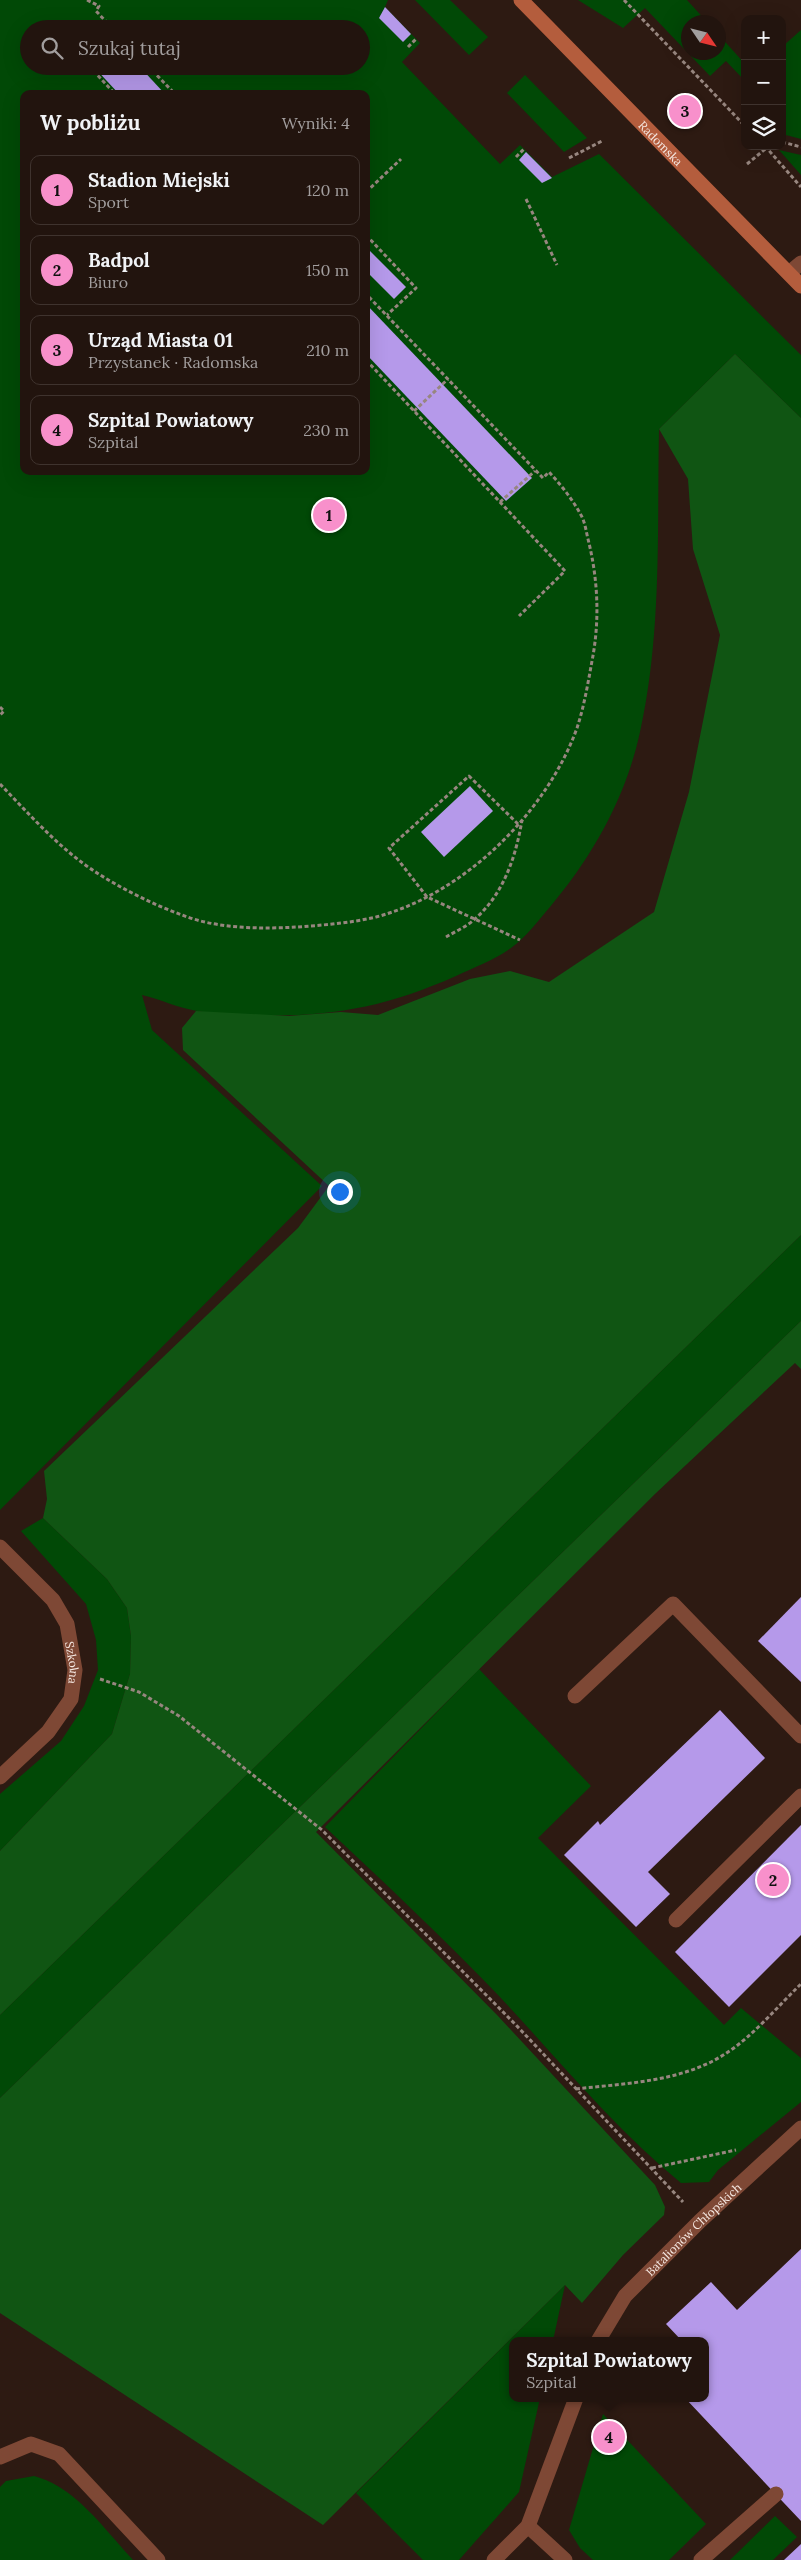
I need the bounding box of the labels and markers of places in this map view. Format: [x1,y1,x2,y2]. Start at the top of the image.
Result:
pin: 3 [669,92,701,130]
pin: 1 [313,496,345,534]
pin: 2 [757,1861,789,1899]
pin: 4 [593,2418,625,2456]

